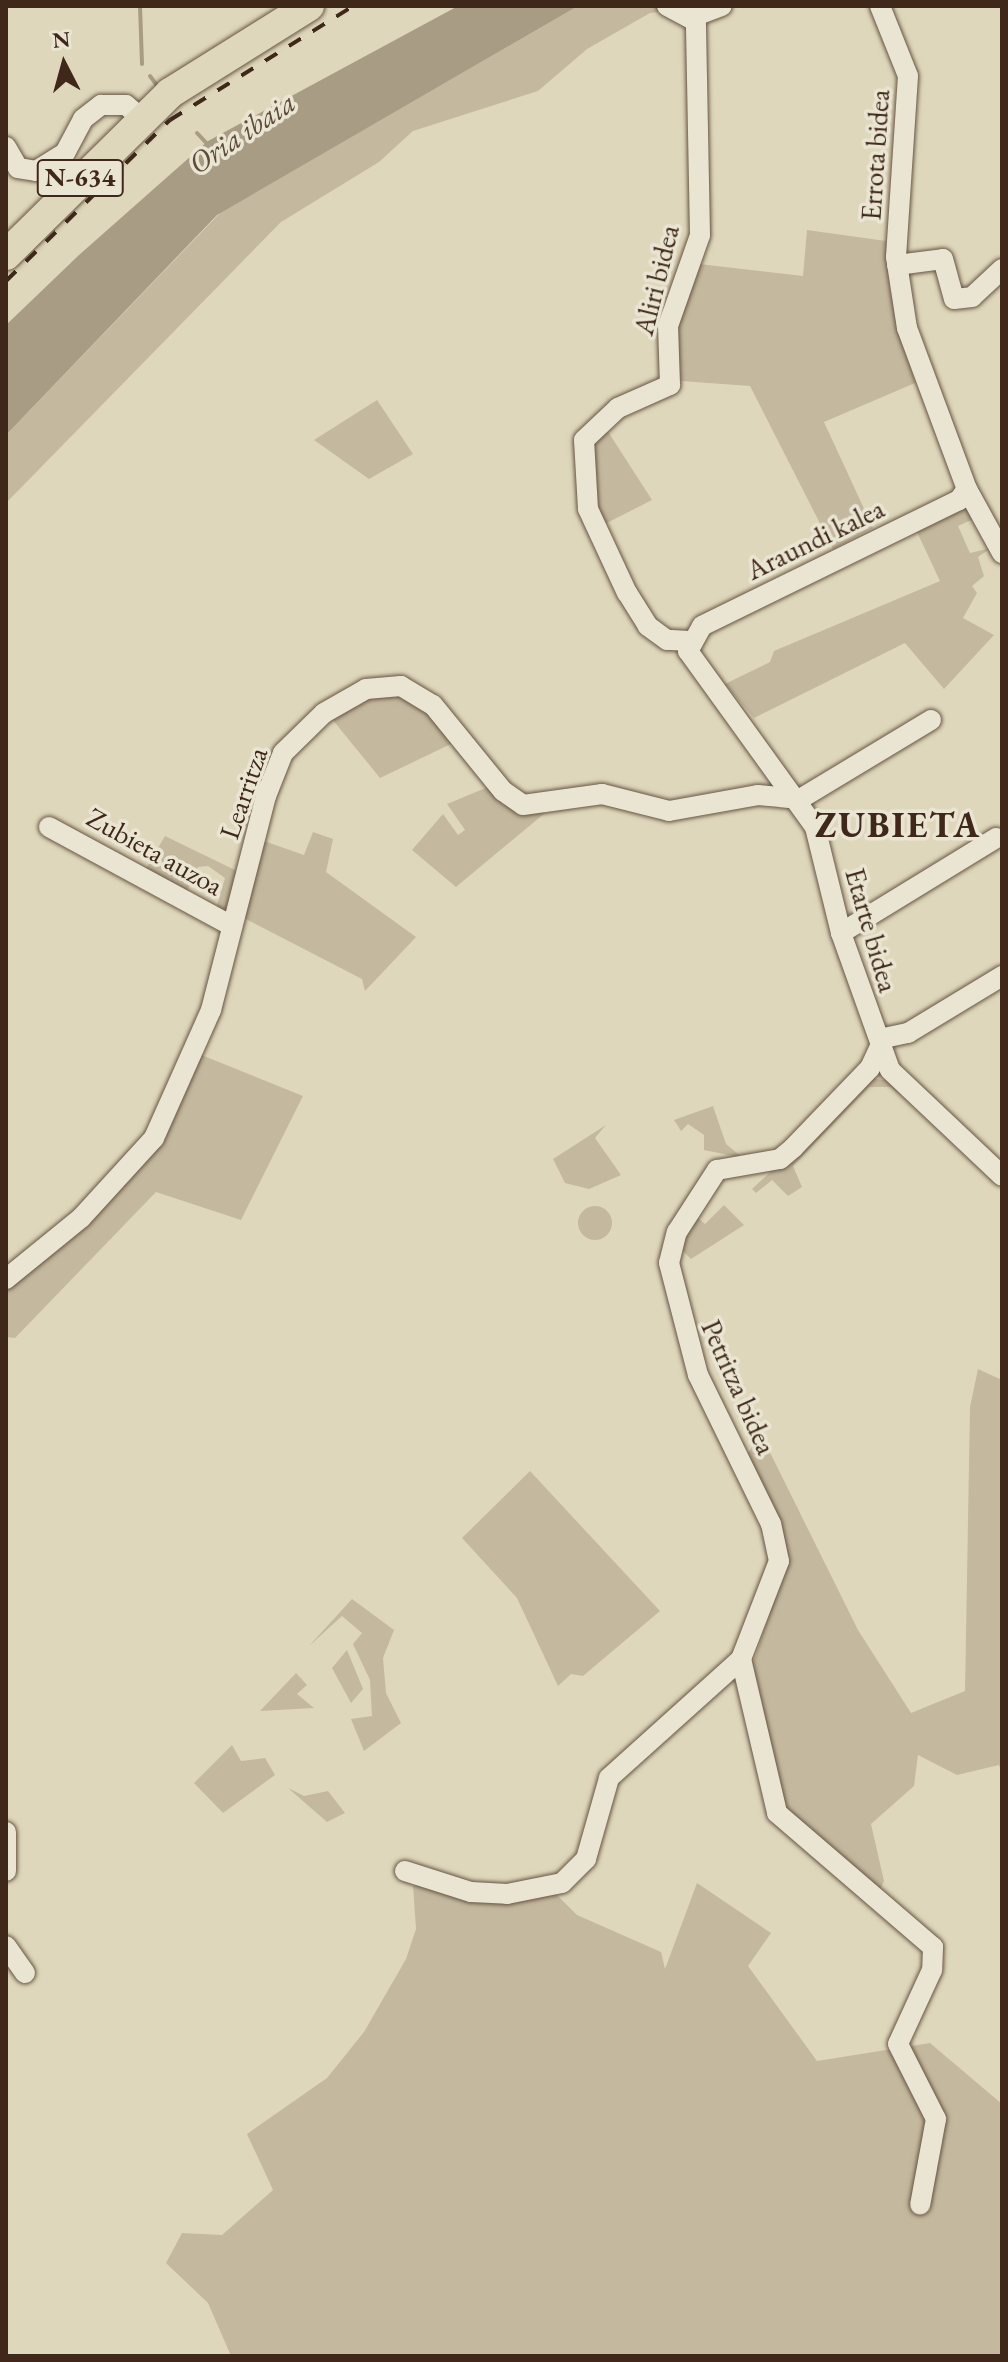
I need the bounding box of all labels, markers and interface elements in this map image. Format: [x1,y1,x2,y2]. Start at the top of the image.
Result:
north arrow [24,24,104,104]
text: N [51,24,72,55]
water label: Oria ibaia [182,84,302,182]
street label: Errota bidea [854,88,896,222]
road number: N-634 [36,156,124,200]
street label: Aliri bidea [626,221,686,339]
street label: Araundi kalea [741,491,889,587]
street label: Learritza [212,743,274,843]
street label: Zubieta auzoa [81,800,229,902]
district label: ZUBIETA [815,803,981,847]
street label: Etarte bidea [838,864,906,996]
street label: Petritza bidea [694,1315,784,1459]

